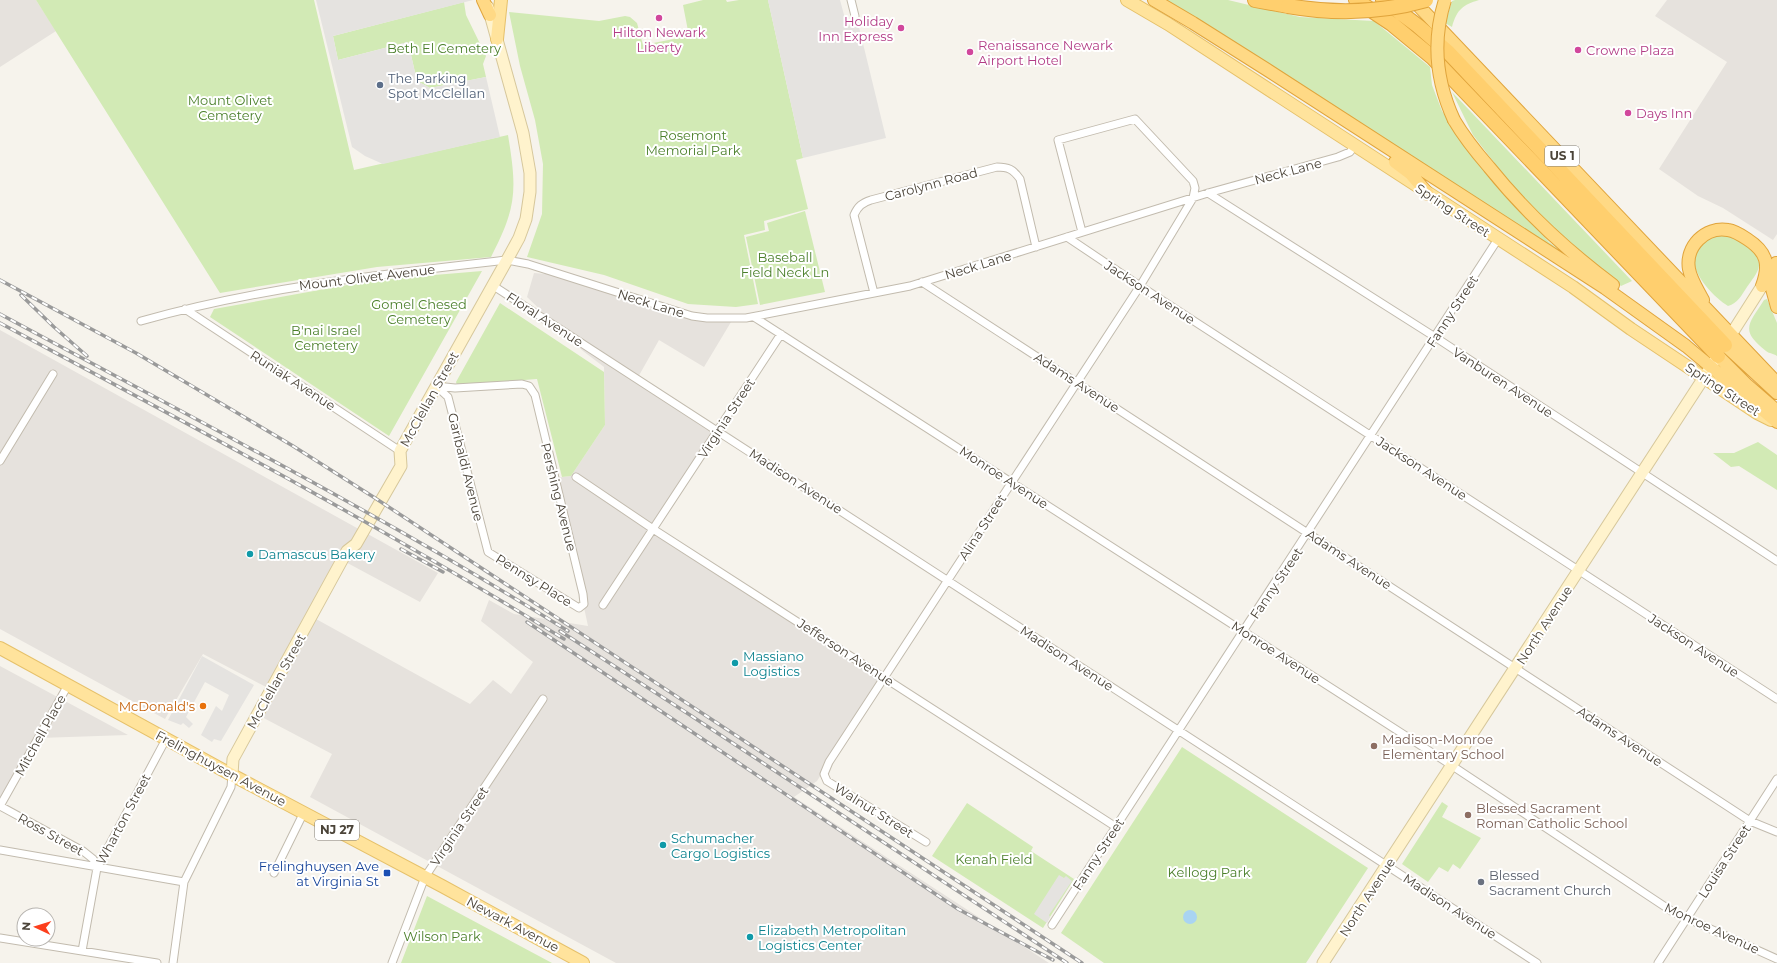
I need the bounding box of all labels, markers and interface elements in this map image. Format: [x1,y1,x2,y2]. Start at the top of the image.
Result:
marker: Hilton Newark Liberty [654,13,664,23]
place label: Holiday Inn Express [818,13,894,44]
marker: Holiday Inn Express [896,23,906,33]
place label: Hilton Newark Liberty [613,24,706,55]
place label: Renaissance Newark Airport Hotel [978,37,1113,68]
park label: Beth El Cemetery [387,40,502,56]
place label: Crowne Plaza [1586,42,1675,58]
marker: Crowne Plaza [1573,45,1583,55]
marker: Renaissance Newark Airport Hotel [965,47,975,57]
place label: The Parking Spot McClellan [388,70,485,101]
marker: The Parking Spot McClellan [375,80,385,90]
park label: Mount Olivet Cemetery [188,92,272,123]
place label: Days Inn [1636,105,1692,121]
marker: Days Inn [1623,108,1633,118]
park label: Rosemont Memorial Park [645,127,741,158]
road number: US 1 [1545,146,1579,166]
street label: Neck Lane [1253,154,1323,188]
street label: Carolynn Road [883,164,979,204]
street label: Spring Street [1413,180,1493,240]
street label: Neck Lane [943,247,1013,283]
park label: Baseball Field Neck Ln [741,249,829,280]
street label: Jackson Avenue [1101,256,1198,327]
street label: Mount Olivet Avenue [298,261,436,293]
street label: Fanny Street [1423,272,1481,350]
street label: Neck Lane [616,285,686,321]
street label: Floral Avenue [504,288,586,350]
park label: Gomel Chesed Cemetery [371,296,467,327]
park label: B'nai Israel Cemetery [291,322,361,353]
street label: Vanburen Avenue [1450,344,1556,421]
street label: Runiak Avenue [247,347,339,414]
street label: McClellan Street [396,349,462,449]
street label: Adams Avenue [1031,349,1123,416]
street label: Spring Street [1683,359,1763,419]
street label: Virginia Street [694,375,758,461]
street label: Garibaldi Avenue [445,411,487,523]
street label: Jackson Avenue [1373,432,1470,503]
street label: Pershing Avenue [538,441,580,553]
street label: Monroe Avenue [957,442,1052,512]
street label: Madison Avenue [746,445,846,517]
street label: Alina Street [955,491,1009,563]
street label: Adams Avenue [1303,526,1395,593]
street label: Fanny Street [1246,544,1306,622]
place label: Damascus Bakery [258,546,376,562]
marker: Damascus Bakery [245,549,255,559]
street label: Pennsy Place [493,550,575,610]
street label: North Avenue [1513,583,1575,667]
street label: Jackson Avenue [1645,609,1742,680]
street label: Jefferson Avenue [794,614,897,689]
street label: Monroe Avenue [1229,617,1324,687]
street label: Madison Avenue [1017,622,1117,694]
street label: McClellan Street [243,631,309,731]
place label: Massiano Logistics [743,648,804,679]
marker: Massiano Logistics [730,658,740,668]
street label: Mitchell Place [11,691,69,779]
place label: McDonald's [119,698,195,714]
marker: McDonald's [198,701,208,711]
street label: Adams Avenue [1574,703,1666,770]
street label: Frelinghuysen Avenue [153,727,289,809]
place label: Madison-Monroe Elementary School [1382,731,1505,762]
marker: Madison-Monroe Elementary School [1369,741,1379,751]
street label: Wharton Street [92,771,154,867]
street label: Walnut Street [831,779,917,841]
street label: Virginia Street [427,783,491,869]
place label: Blessed Sacrament Roman Catholic School [1476,800,1628,831]
street label: Ross Street [15,809,87,859]
marker: Blessed Sacrament Roman Catholic School [1463,810,1473,820]
street label: Fanny Street [1069,815,1127,893]
road number: NJ 27 [315,820,359,840]
street label: Louisa Street [1694,821,1754,901]
place label: Schumacher Cargo Logistics [671,830,770,861]
marker: Schumacher Cargo Logistics [658,840,668,850]
park label: Kenah Field [955,851,1033,867]
street label: North Avenue [1336,855,1398,939]
place label: Frelinghuysen Ave at Virginia St [259,858,379,889]
park label: Kellogg Park [1168,864,1251,880]
place label: Blessed Sacrament Church [1489,867,1611,898]
marker: Frelinghuysen Ave at Virginia St [382,868,392,878]
street label: Madison Avenue [1400,870,1500,942]
marker: Blessed Sacrament Church [1476,877,1486,887]
street label: Newark Avenue [464,893,562,955]
street label: Monroe Avenue [1662,899,1762,957]
north arrow [16,907,56,947]
text: N [19,921,33,931]
place label: Elizabeth Metropolitan Logistics Center [758,922,906,953]
park label: Wilson Park [403,928,481,944]
marker: Elizabeth Metropolitan Logistics Center [745,932,755,942]

